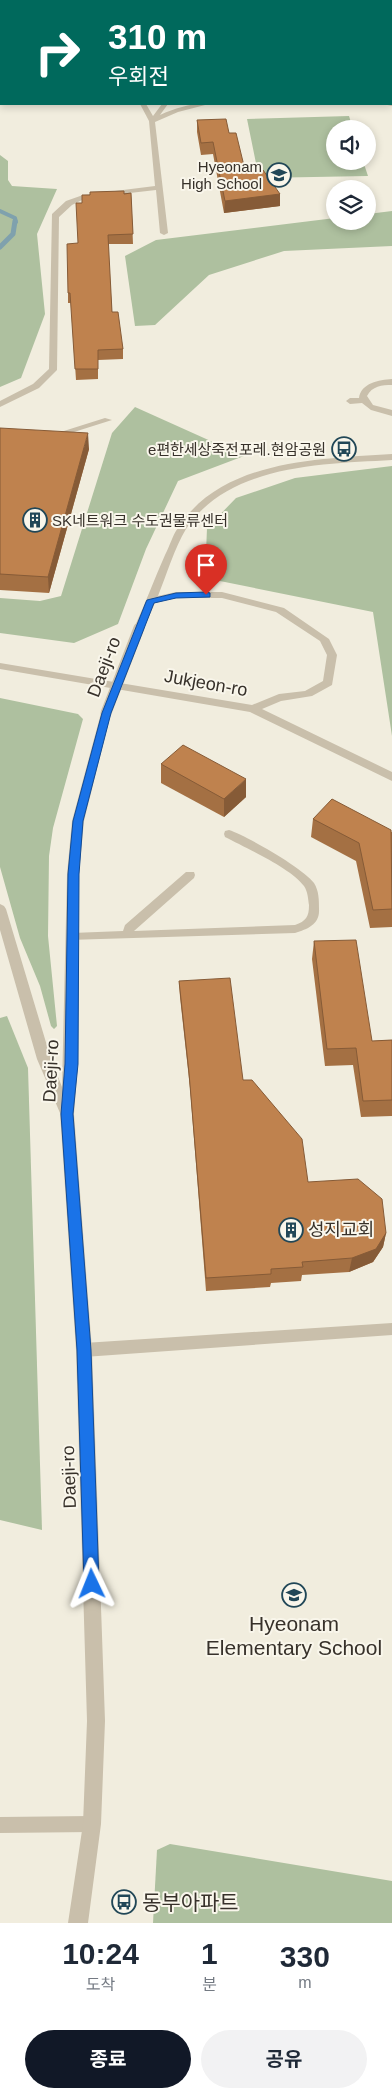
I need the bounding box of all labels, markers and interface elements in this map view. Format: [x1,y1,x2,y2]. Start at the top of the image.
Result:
text: 310 m [108,17,207,56]
icon: right [25,20,90,85]
text: 우회전 [108,64,169,89]
map controls [326,120,376,230]
button: sound [326,120,376,170]
place label: Hyeonam High School [181,158,262,192]
school or university icon: Hyeonam High School [266,162,292,188]
button: layers [326,180,376,230]
bus stop icon: e편한세상죽전포레.현암공원 [331,436,357,462]
place label: e편한세상죽전포레.현암공원 [148,441,326,458]
building icon: SK네트워크 수도권물류센터 [22,507,48,533]
place label: SK네트워크 수도권물류센터 [52,512,228,529]
pin [185,544,227,595]
icon: arrive [192,551,220,579]
street label: Daeji-ro [83,634,125,700]
street label: Jukjeon-ro [163,666,249,700]
street label: Daeji-ro [39,1039,63,1103]
building icon: 성지교회 [278,1217,304,1243]
place label: 성지교회 [308,1220,374,1240]
street label: Daeji-ro [58,1445,80,1509]
position arrow [65,1557,117,1609]
school or university icon: Hyeonam Elementary School [281,1582,307,1608]
place label: Hyeonam Elementary School [206,1612,382,1659]
bus stop icon: 동부아파트 [111,1889,137,1915]
place label: 동부아파트 [142,1891,239,1914]
text: 10:24 [62,1937,139,1970]
text: 1 [201,1937,218,1970]
text: 330 [280,1940,330,1973]
text: m [298,1974,311,1991]
text: 도착 [86,1976,115,1993]
text: 분 [202,1976,217,1993]
button: 종료 [25,2030,191,2088]
button: 공유 [201,2030,367,2088]

